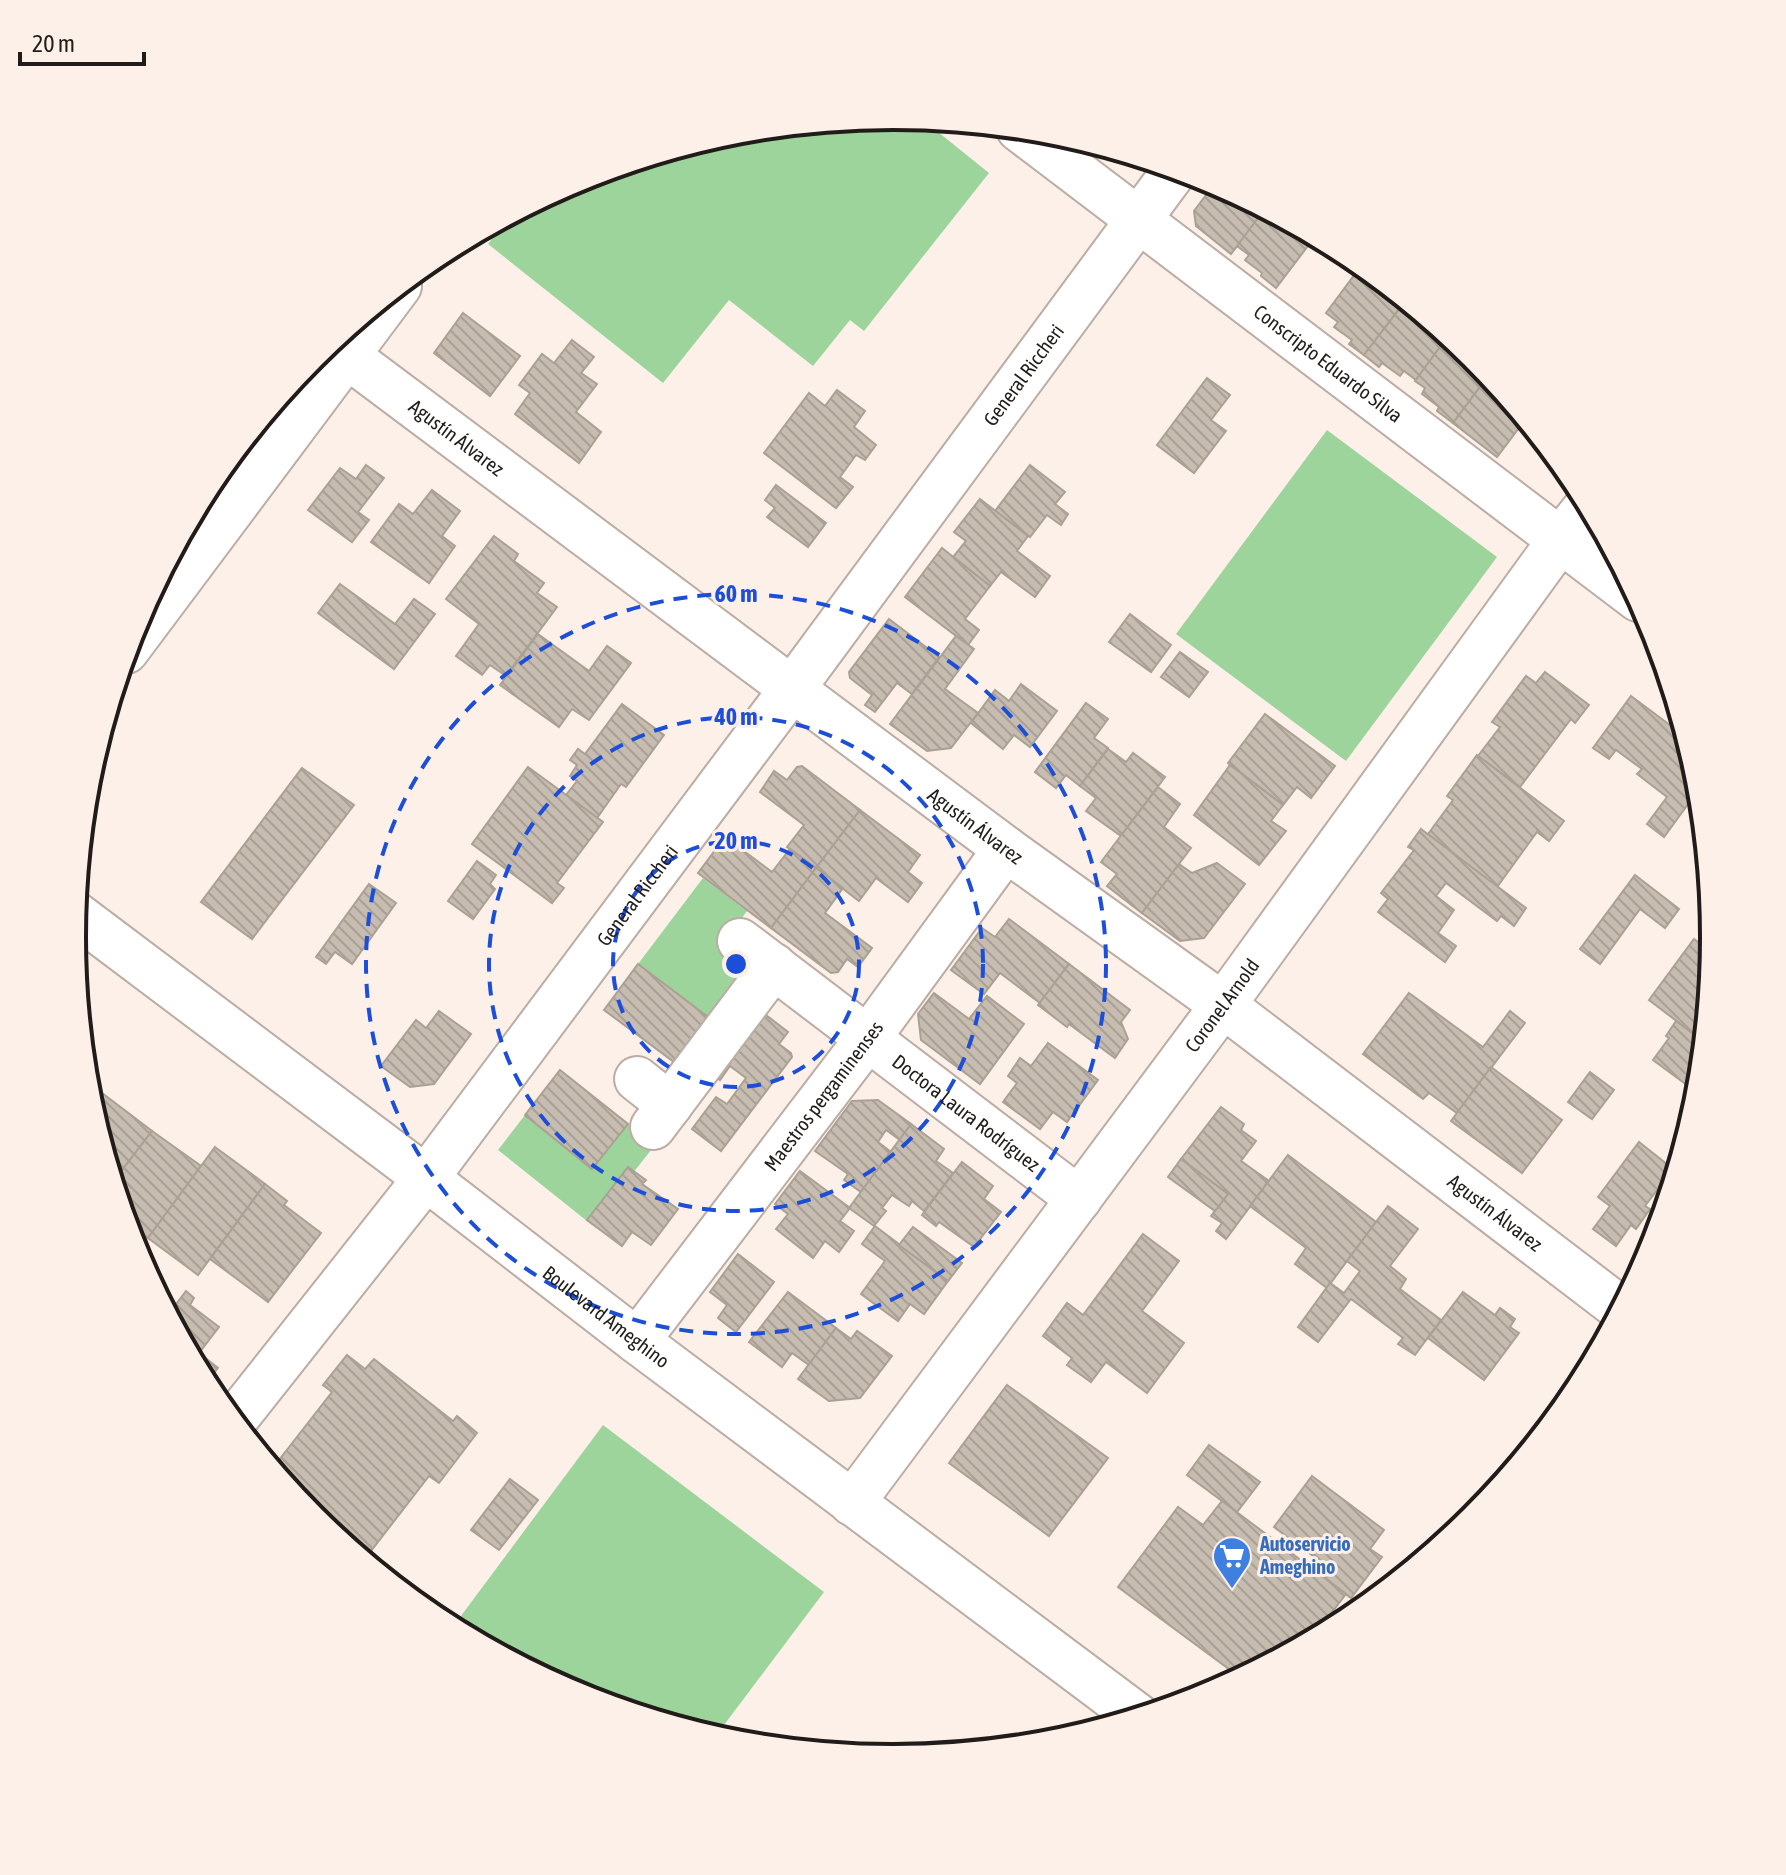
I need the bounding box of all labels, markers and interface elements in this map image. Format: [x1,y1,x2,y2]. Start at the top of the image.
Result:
scale bar [20,16,144,66]
text: 20 m [32,30,75,57]
street label: Conscripto Eduardo Silva [1250,300,1407,427]
street label: General Riccheri [978,320,1068,430]
street label: Agustín Álvarez [405,394,509,480]
text: 60 m [714,580,758,607]
text: 40 m [713,703,758,730]
street label: Agustín Álvarez [924,783,1027,868]
text: 20 m [714,827,758,854]
street label: General Riccheri [592,840,682,950]
centre of rings [722,950,750,978]
street label: Coronel Arnold [1180,954,1264,1056]
street label: Maestros pergaminenses [759,1016,887,1175]
street label: Doctora Laura Rodríguez [888,1049,1044,1176]
street label: Agustín Álvarez [1444,1169,1547,1256]
street label: Boulevard Ameghino [539,1261,674,1372]
place label: Autoservicio Ameghino [1259,1532,1351,1578]
supermarket icon: Autoservicio Ameghino [1211,1535,1253,1590]

